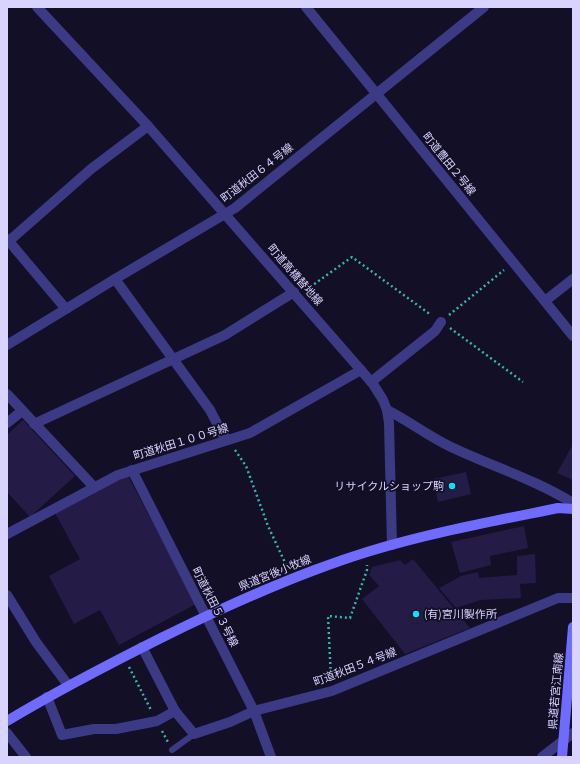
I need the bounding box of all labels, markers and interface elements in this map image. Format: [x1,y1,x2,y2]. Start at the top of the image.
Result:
street label: 町道豊田２号線 [419,129,479,199]
street label: 町道秋田６４号線 [218,140,296,206]
street label: 町道高橋替地線 [264,241,326,309]
street label: 町道秋田１００号線 [131,420,231,464]
place label: リサイクルショップ駒 [335,479,444,494]
marker: リサイクルショップ駒 [447,481,457,491]
street label: 県道宮後小牧線 [236,552,314,594]
street label: 町道秋田５３号線 [188,564,242,650]
place label: (有)宮川製作所 [424,607,498,622]
marker: (有)宮川製作所 [411,609,421,619]
street label: 町道秋田５４号線 [311,644,399,690]
street label: 県道若宮江南線 [545,652,567,730]

